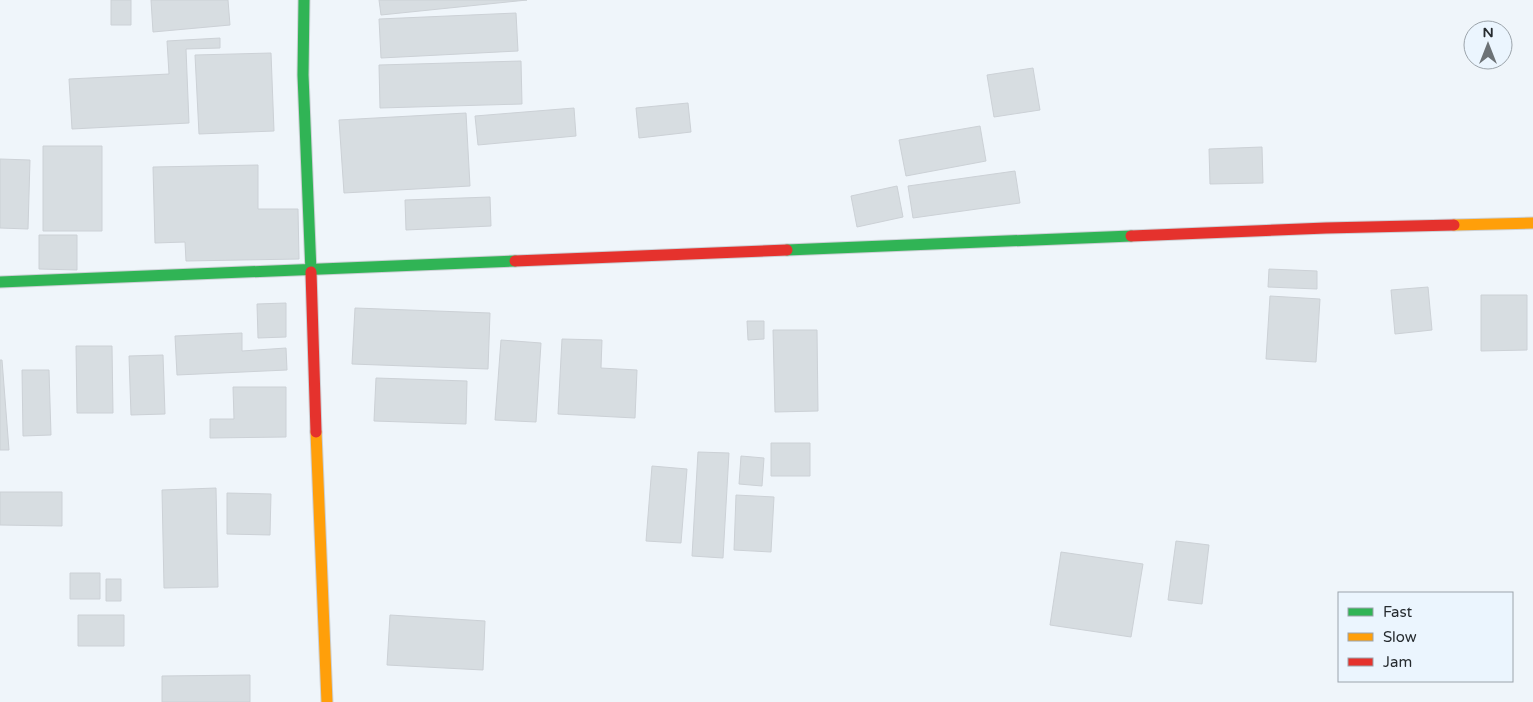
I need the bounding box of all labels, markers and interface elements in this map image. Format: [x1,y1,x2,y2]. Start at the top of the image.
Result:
north arrow [1463,20,1513,70]
text: N [1482,24,1494,41]
legend [1338,592,1513,682]
text: Fast [1383,603,1413,621]
text: Slow [1383,628,1417,646]
text: Jam [1383,653,1412,671]

